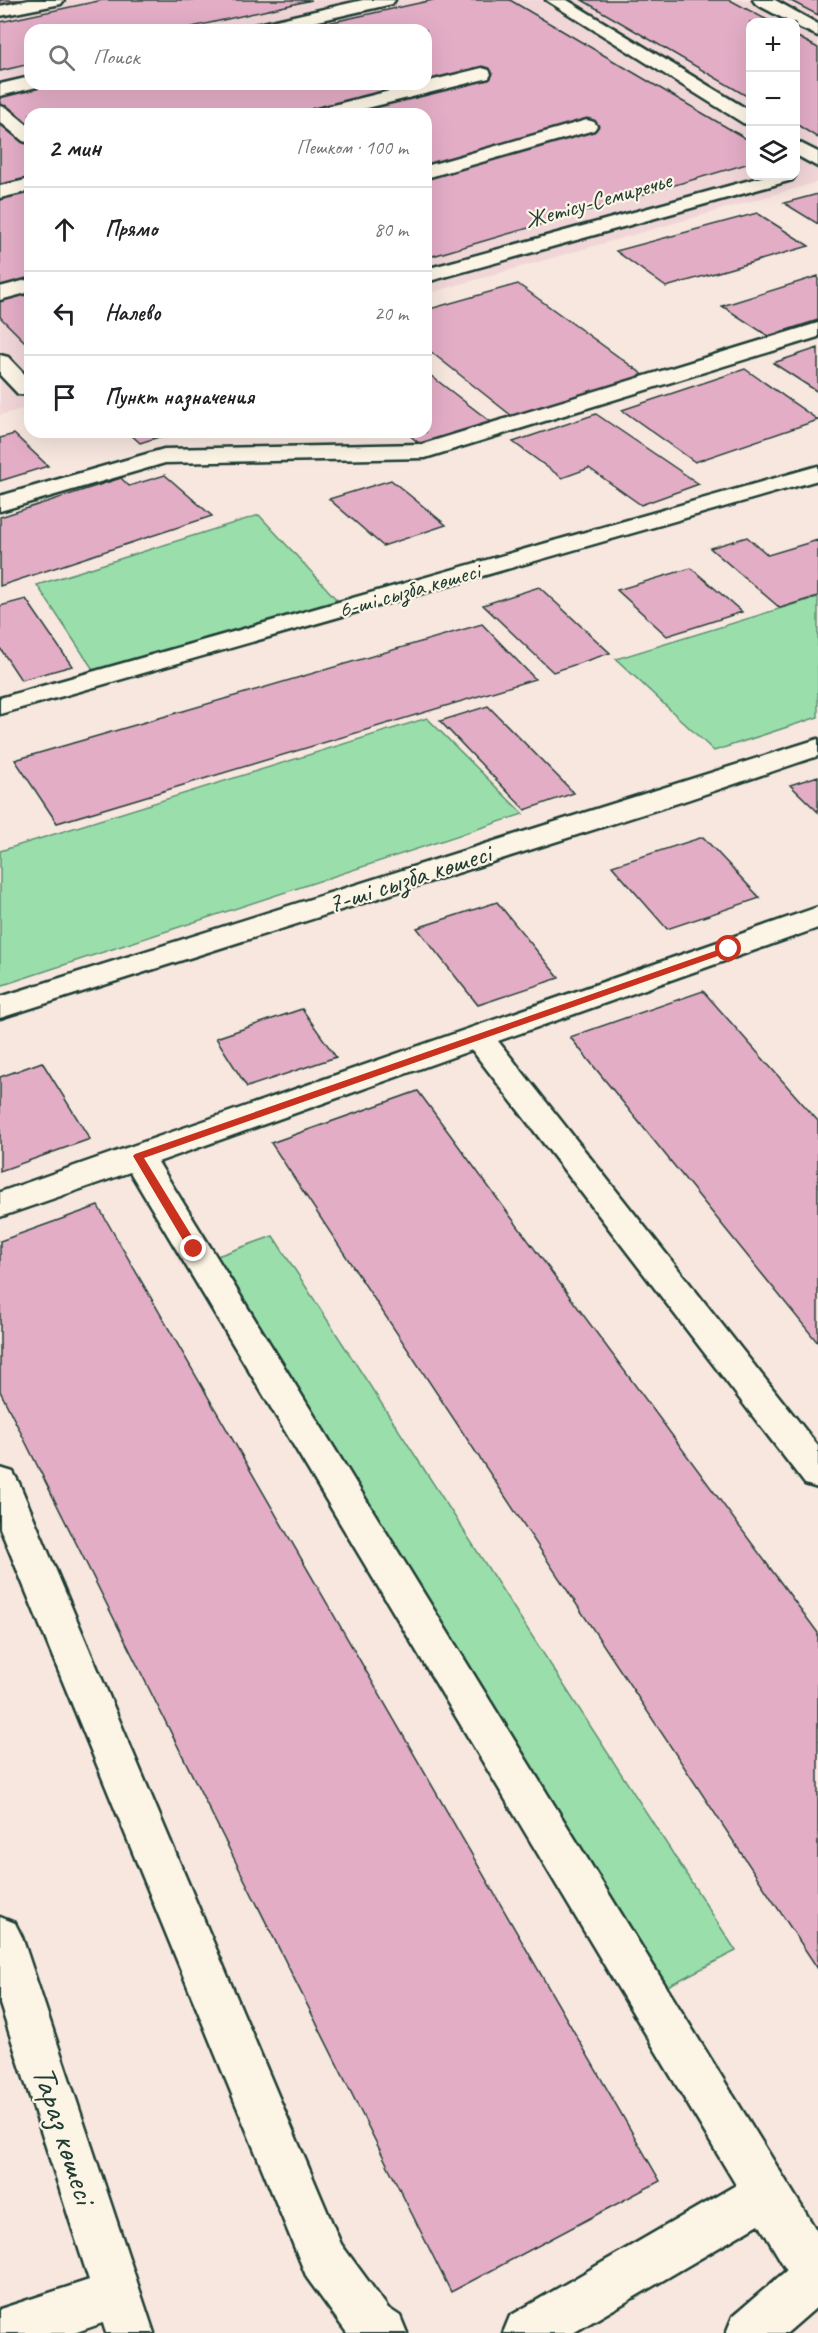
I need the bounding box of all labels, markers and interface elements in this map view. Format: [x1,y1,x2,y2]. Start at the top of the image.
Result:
map controls [746,18,800,180]
button: + [746,18,800,72]
search box [24,24,432,90]
icon: search [45,41,78,74]
text: Поиск [93,43,139,71]
button: − [746,72,800,126]
button: layers [746,126,800,180]
text: 2 мин [48,131,101,164]
text: Пешком · 100 m [296,135,408,160]
street label: Жетісу-Семиречье [521,164,677,235]
icon: ahead [48,213,81,246]
text: Прямо [105,215,157,243]
text: 80 m [374,217,408,242]
icon: left [48,297,81,330]
text: Налево [105,299,161,327]
text: 20 m [374,301,408,326]
icon: arrive [48,381,81,414]
text: Пункт назначения [105,383,254,411]
street label: 6-ші сызба көшесі [335,555,486,625]
street label: 7-ші сызба көшесі [323,834,499,922]
route start [715,935,741,961]
route end [180,1235,206,1261]
street label: Тараз көшесі [23,2061,108,2213]

